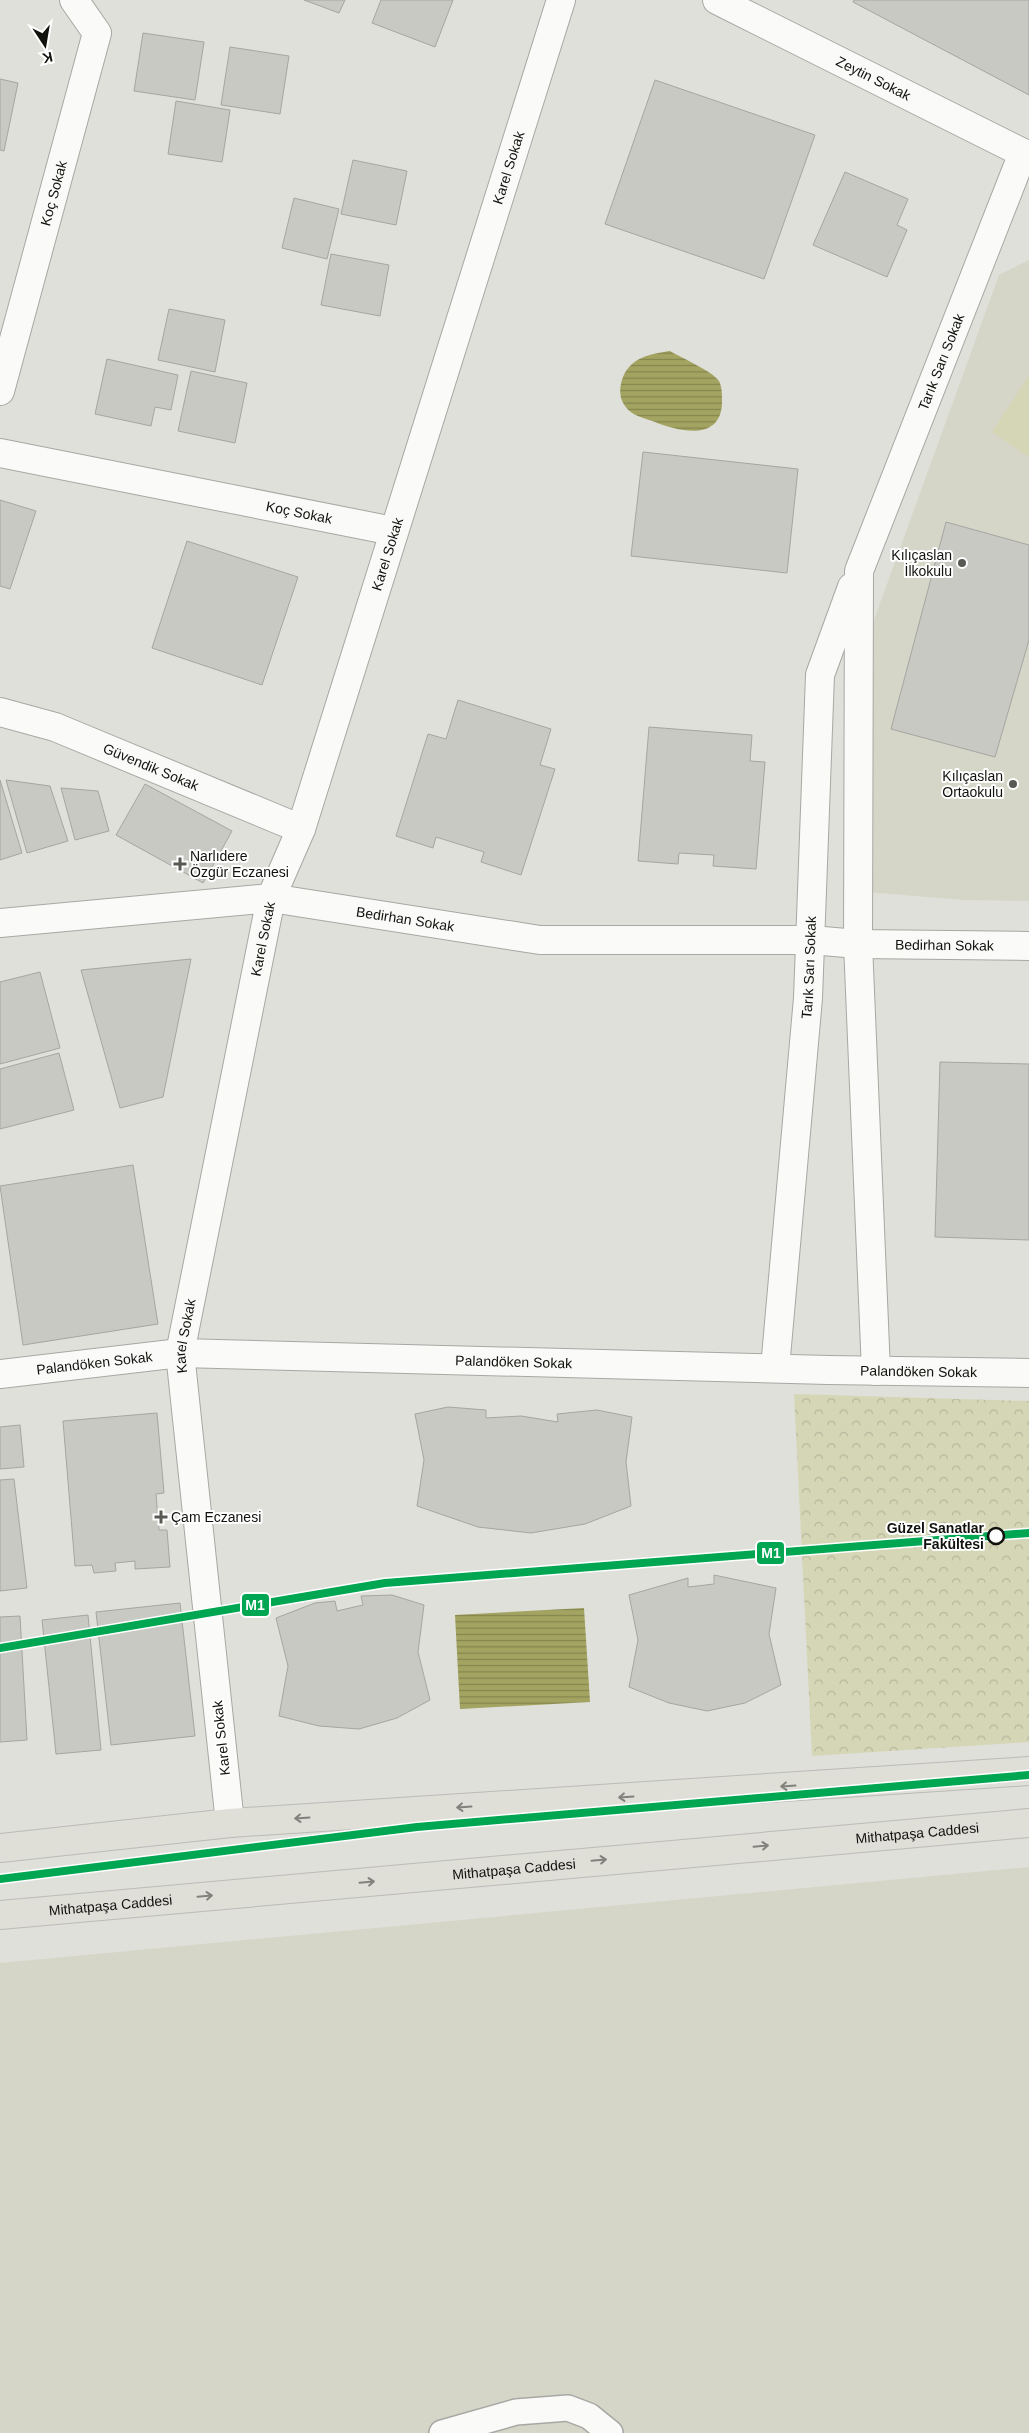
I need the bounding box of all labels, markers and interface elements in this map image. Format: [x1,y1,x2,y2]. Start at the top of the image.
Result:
north arrow [20,20,70,70]
text: K [41,49,54,67]
street label: Zeytin Sokak [834,53,914,104]
street label: Karel Sokak [489,128,528,206]
street label: Koç Sokak [37,158,70,228]
street label: Tarık Sarı Sokak [915,310,968,413]
street label: Koç Sokak [265,498,335,527]
street label: Karel Sokak [368,515,406,593]
place label: Kılıçaslan İlkokulu [891,547,952,579]
marker: Kılıçaslan İlkokulu [956,557,968,569]
street label: Güvendik Sokak [101,740,202,794]
place label: Kılıçaslan Ortaokulu [942,768,1003,800]
marker: Kılıçaslan Ortaokulu [1007,778,1019,790]
place label: Narlıdere Özgür Eczanesi [190,848,289,880]
marker: Narlıdere Özgür Eczanesi [174,858,186,870]
street label: Karel Sokak [248,899,278,977]
street label: Bedirhan Sokak [355,903,456,935]
street label: Tarık Sarı Sokak [798,915,819,1019]
street label: Bedirhan Sokak [895,936,995,954]
street label: Karel Sokak [172,1296,199,1374]
street label: Palandöken Sokak [35,1348,154,1378]
street label: Palandöken Sokak [455,1352,573,1371]
street label: Palandöken Sokak [860,1362,978,1380]
place label: Çam Eczanesi [171,1509,261,1525]
marker: Çam Eczanesi [155,1511,167,1523]
place label: Güzel Sanatlar Fakültesi [887,1520,985,1552]
marker: Güzel Sanatlar Fakültesi [987,1527,1005,1545]
line badge: M1 [756,1541,785,1565]
text: M1 [761,1545,781,1561]
line badge: M1 [241,1593,270,1617]
text: M1 [245,1597,265,1613]
street label: Karel Sokak [209,1699,233,1776]
one-way arrow [781,1782,797,1791]
one-way arrow [618,1792,634,1801]
one-way arrow [456,1803,472,1812]
one-way arrow [294,1813,310,1823]
street label: Mithatpaşa Caddesi [855,1819,980,1846]
one-way arrow [752,1841,768,1850]
street label: Mithatpaşa Caddesi [452,1856,576,1883]
one-way arrow [590,1856,606,1865]
one-way arrow [359,1877,375,1886]
street label: Mithatpaşa Caddesi [48,1892,173,1919]
one-way arrow [197,1892,213,1901]

